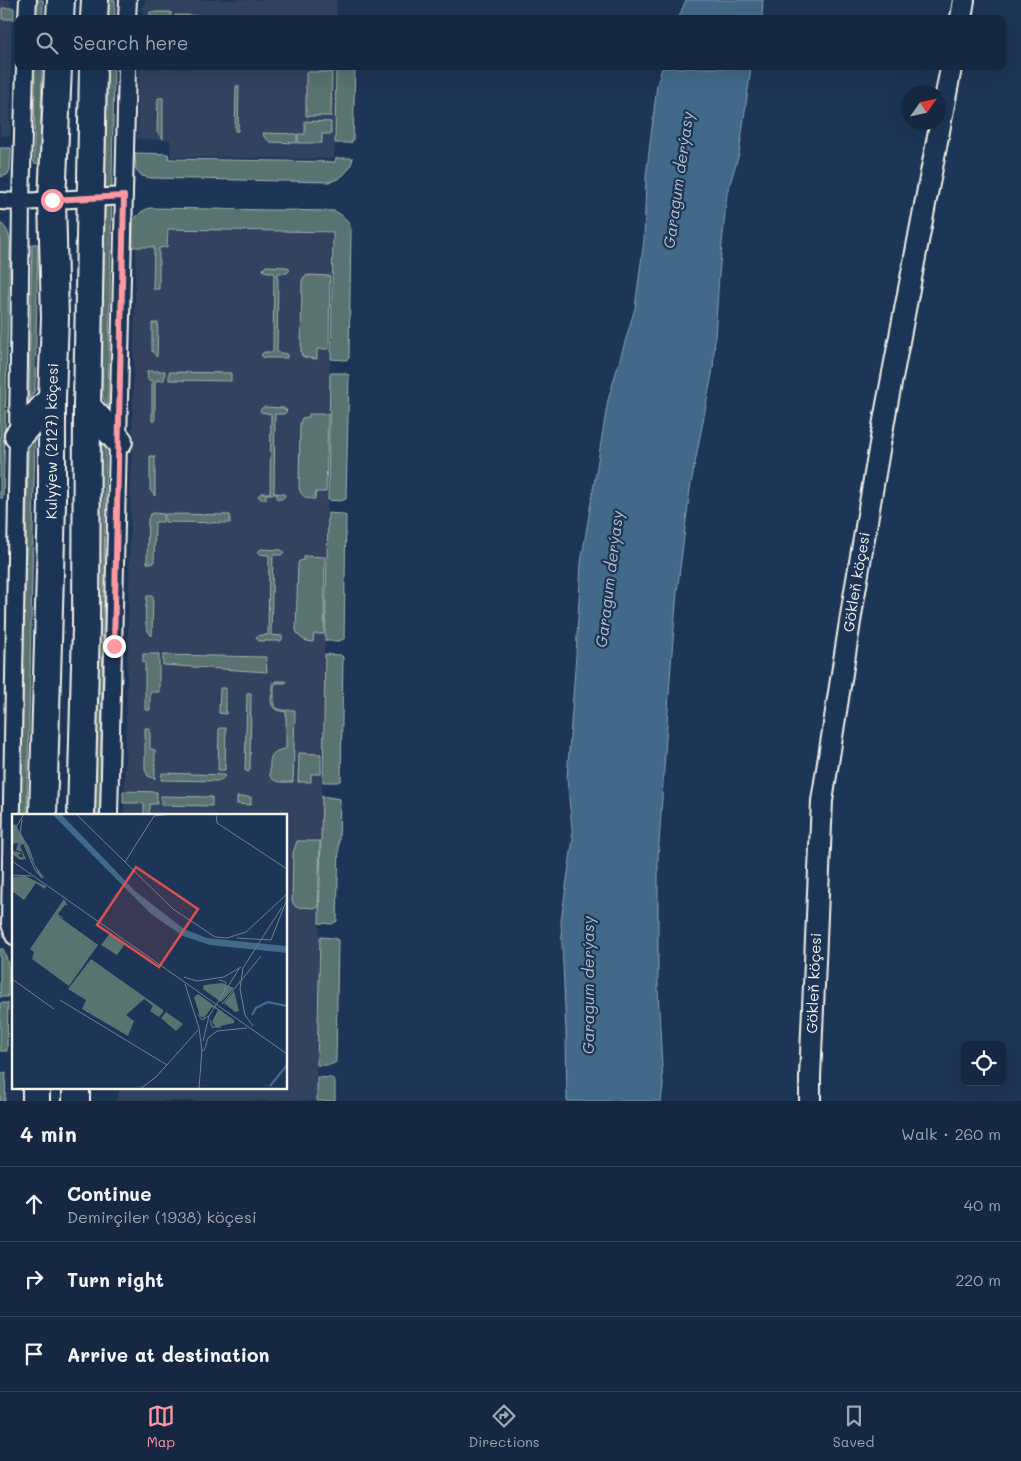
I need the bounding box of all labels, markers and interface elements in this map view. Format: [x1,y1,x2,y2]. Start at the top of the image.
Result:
search box [15,15,1006,70]
icon: search [33,29,61,57]
text: Search here [73,30,189,55]
north arrow [901,85,946,130]
water label: Garagum derýasy [657,109,698,250]
route start [41,189,64,212]
street label: Kulyýew (2127) köçesi [41,363,62,520]
water label: Garagum derýasy [590,508,627,649]
street label: Gökleň köçesi [838,530,874,633]
route end [103,635,126,658]
inset map [12,814,288,1088]
water label: Garagum derýasy [577,915,598,1054]
street label: Gökleň köçesi [801,932,825,1034]
map controls [961,1041,1006,1086]
button: locate [961,1041,1006,1086]
text: 4 min [20,1120,77,1147]
text: Walk · 260 m [901,1123,1001,1144]
text: Continue [67,1181,152,1206]
icon: ahead [20,1190,48,1218]
text: 40 m [964,1194,1001,1215]
text: Demirçiler (1938) köçesi [67,1206,257,1227]
icon: right [20,1265,48,1293]
text: Turn right [67,1267,164,1292]
text: 220 m [955,1269,1001,1290]
icon: arrive [20,1340,48,1368]
text: Arrive at destination [67,1342,270,1367]
tab: Map [147,1402,175,1451]
tab: Directions [468,1402,540,1451]
tab: Saved [833,1402,874,1451]

